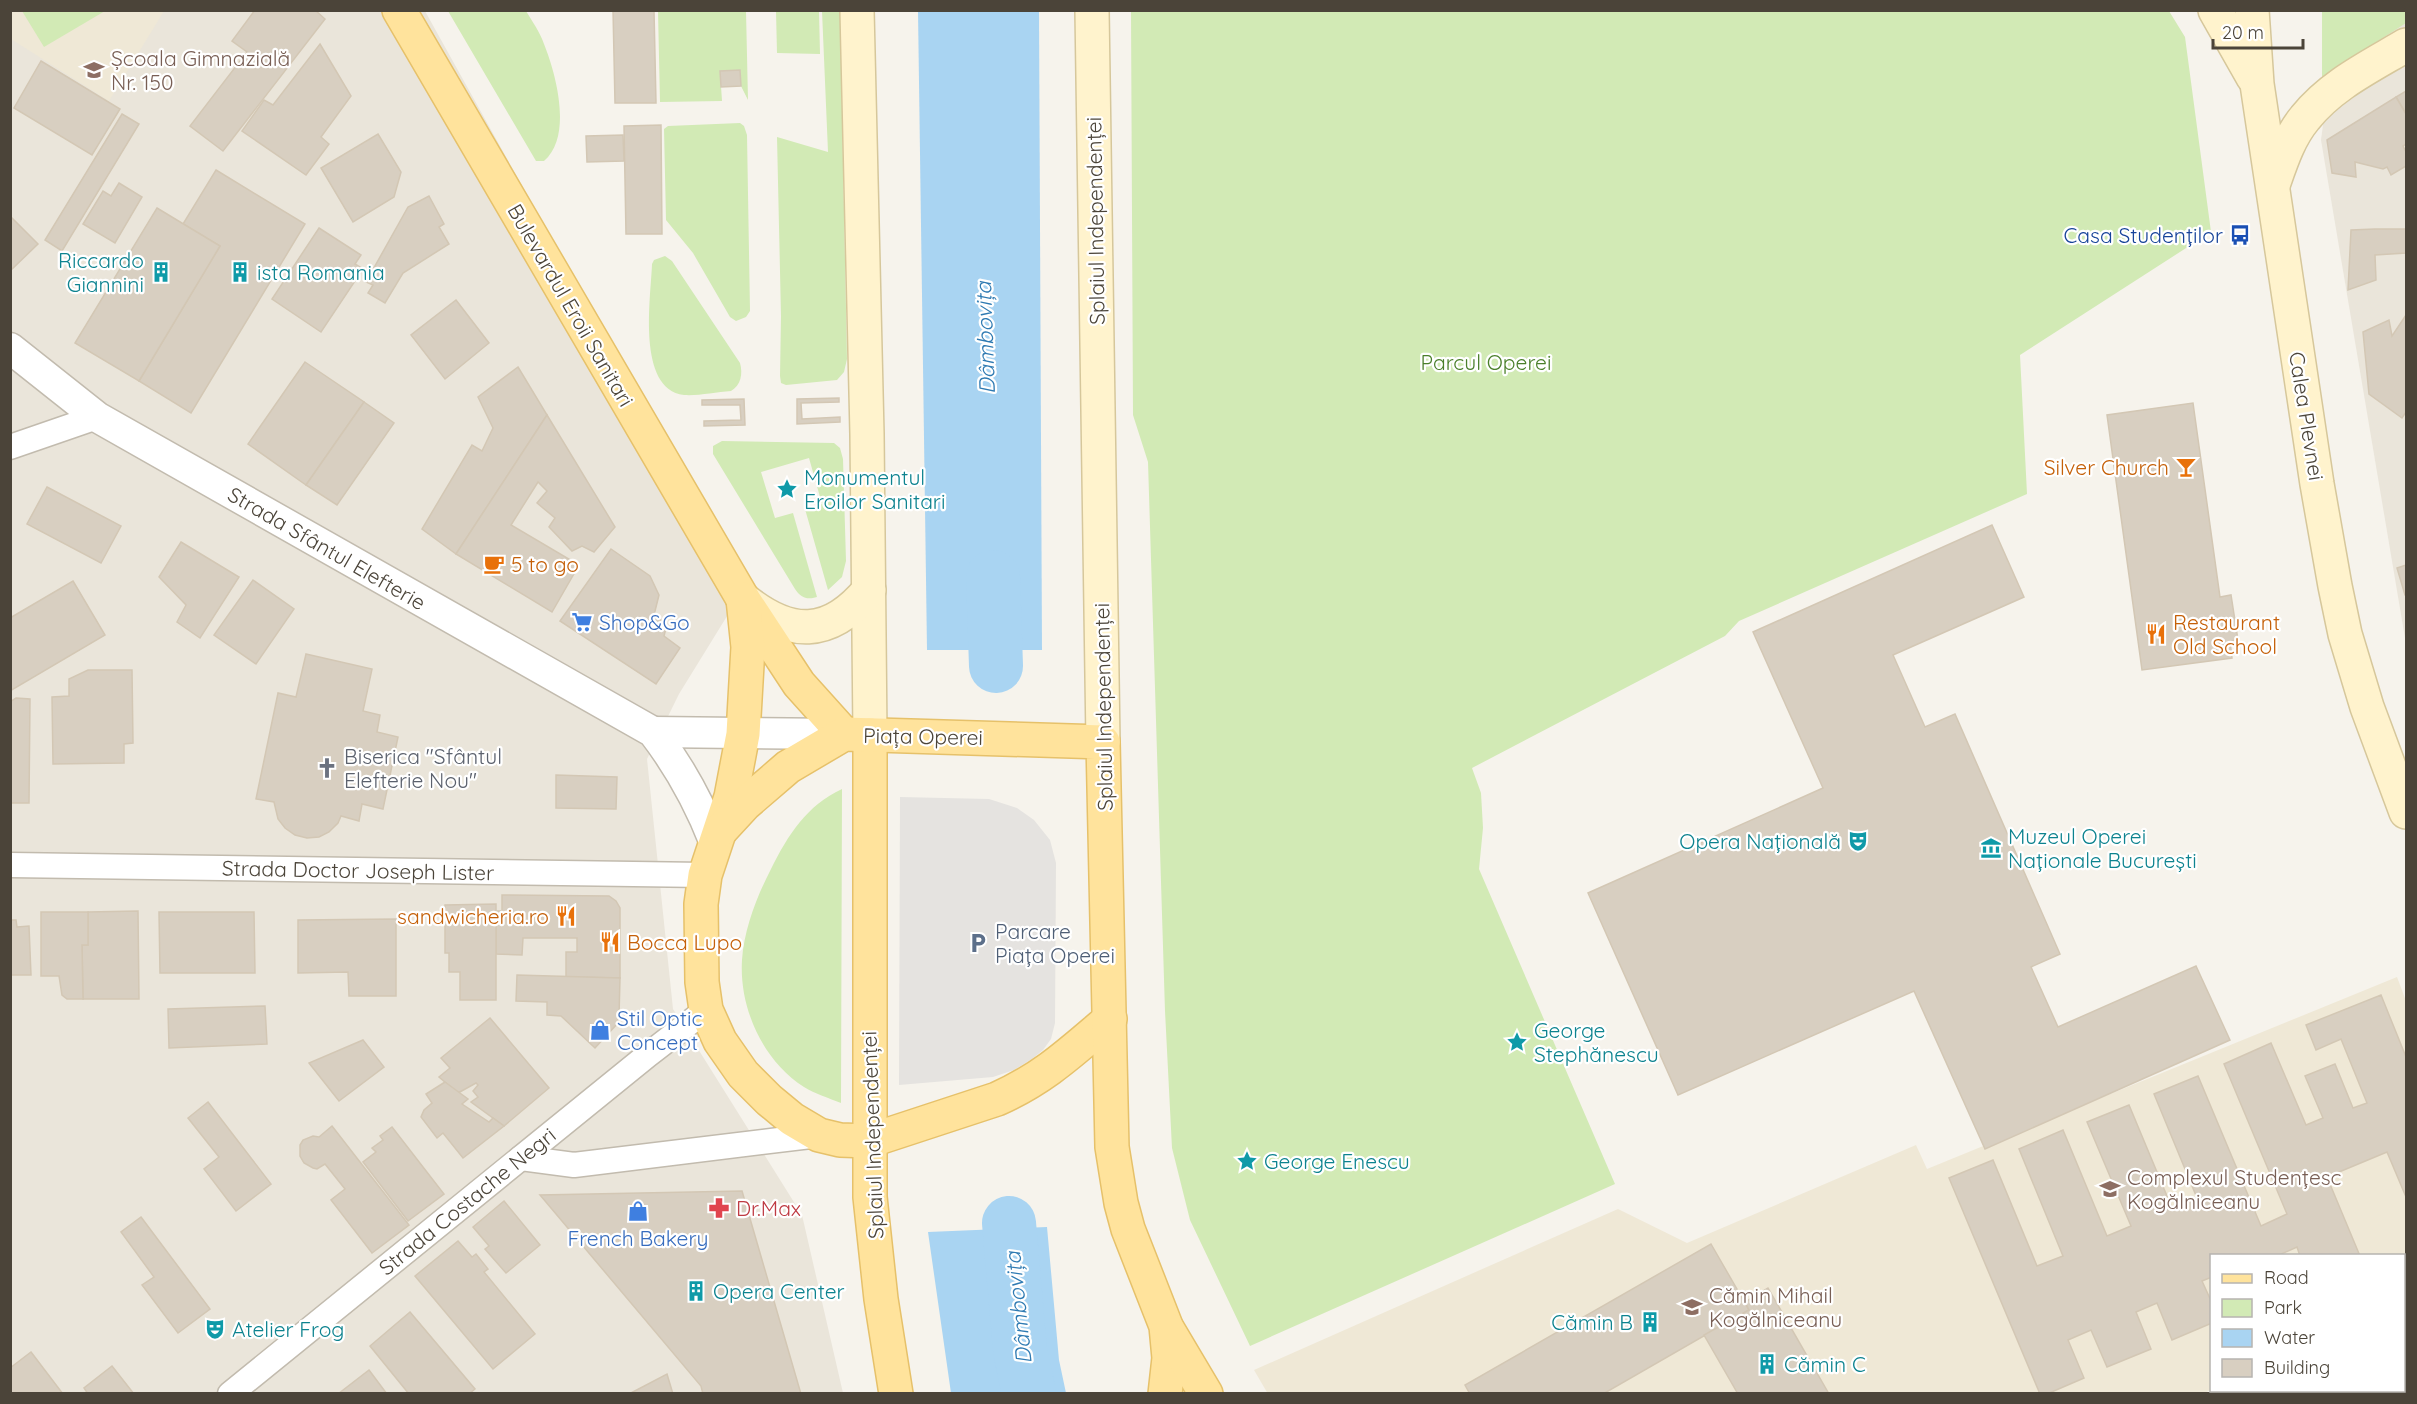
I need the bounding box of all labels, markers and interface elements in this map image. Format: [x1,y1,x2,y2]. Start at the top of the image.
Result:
scale bar [2213,12,2303,50]
text: 20 m [2222,21,2264,44]
place label: Școala Gimnazială Nr. 150 [111,45,290,95]
school or university icon: Școala Gimnazială Nr. 150 [82,58,106,82]
street label: Splaiul Independenței [1080,117,1110,325]
street label: Bulevardul Eroii Sanitari [502,199,640,411]
place label: Casa Studenților [2063,222,2223,248]
bus stop icon: Casa Studenților [2228,223,2252,247]
place label: Riccardo Giannini [58,247,144,297]
place label: ista Romania [257,259,385,285]
building icon: Riccardo Giannini [149,260,173,284]
building icon: ista Romania [228,260,252,284]
water label: Dâmbovița [969,279,1001,395]
park label: Parcul Operei [1421,349,1551,375]
street label: Calea Plevnei [2284,350,2330,482]
place label: Silver Church [2044,454,2169,480]
bar icon: Silver Church [2174,455,2198,479]
place label: Monumentul Eroilor Sanitari [804,464,945,514]
place icon: Monumentul Eroilor Sanitari [775,477,799,501]
street label: Strada Sfântul Elefterie [224,481,430,615]
place label: 5 to go [511,551,579,577]
cafe icon: 5 to go [482,552,506,576]
street label: Splaiul Independenței [1088,603,1118,811]
place label: Shop&Go [599,609,690,635]
place label: Restaurant Old School [2173,609,2280,659]
supermarket icon: Shop&Go [570,610,594,634]
restaurant icon: Restaurant Old School [2144,622,2168,646]
street label: Piața Operei [863,722,983,750]
place label: Biserica "Sfântul Elefterie Nou" [344,743,502,793]
church icon: Biserica "Sfântul Elefterie Nou" [315,756,339,780]
place label: Muzeul Operei Naționale București [2008,823,2197,873]
place label: Opera Națională [1679,828,1841,854]
theatre icon: Opera Națională [1846,829,1870,853]
museum icon: Muzeul Operei Naționale București [1979,836,2003,860]
street label: Strada Doctor Joseph Lister [222,855,494,885]
place label: sandwicheria.ro [397,903,549,929]
restaurant icon: sandwicheria.ro [554,904,578,928]
place label: Parcare Piața Operei [995,918,1115,968]
place label: Bocca Lupo [627,929,742,955]
restaurant icon: Bocca Lupo [598,930,622,954]
parking icon: Parcare Piața Operei [966,931,990,955]
place label: Stil Optic Concept [617,1005,702,1055]
place label: George Stephănescu [1534,1017,1659,1067]
shop icon: Stil Optic Concept [588,1018,612,1042]
place icon: George Stephănescu [1505,1030,1529,1054]
street label: Splaiul Independenței [855,1031,889,1239]
street label: Strada Costache Negri [373,1122,561,1280]
place label: George Enescu [1264,1148,1410,1174]
place icon: George Enescu [1235,1149,1259,1173]
place label: Complexul Studențesc Kogălniceanu [2127,1164,2342,1214]
school or university icon: Complexul Studențesc Kogălniceanu [2098,1177,2122,1201]
place label: Dr.Max [736,1195,801,1221]
pharmacy icon: Dr.Max [707,1196,731,1220]
shop icon: French Bakery [626,1199,650,1223]
place label: French Bakery [568,1225,708,1251]
water label: Dâmbovița [998,1249,1038,1366]
legend [2210,1254,2405,1392]
text: Road [2264,1266,2309,1289]
place label: Opera Center [713,1278,845,1304]
building icon: Opera Center [684,1279,708,1303]
place label: Cămin Mihail Kogălniceanu [1709,1282,1842,1332]
school or university icon: Cămin Mihail Kogălniceanu [1680,1295,1704,1319]
text: Park [2264,1296,2302,1319]
place label: Cămin B [1551,1309,1633,1335]
building icon: Cămin B [1638,1310,1662,1334]
place label: Atelier Frog [232,1316,344,1342]
theatre icon: Atelier Frog [203,1317,227,1341]
text: Water [2264,1326,2315,1349]
place label: Cămin C [1784,1351,1866,1377]
building icon: Cămin C [1755,1352,1779,1376]
text: Building [2264,1356,2330,1379]

